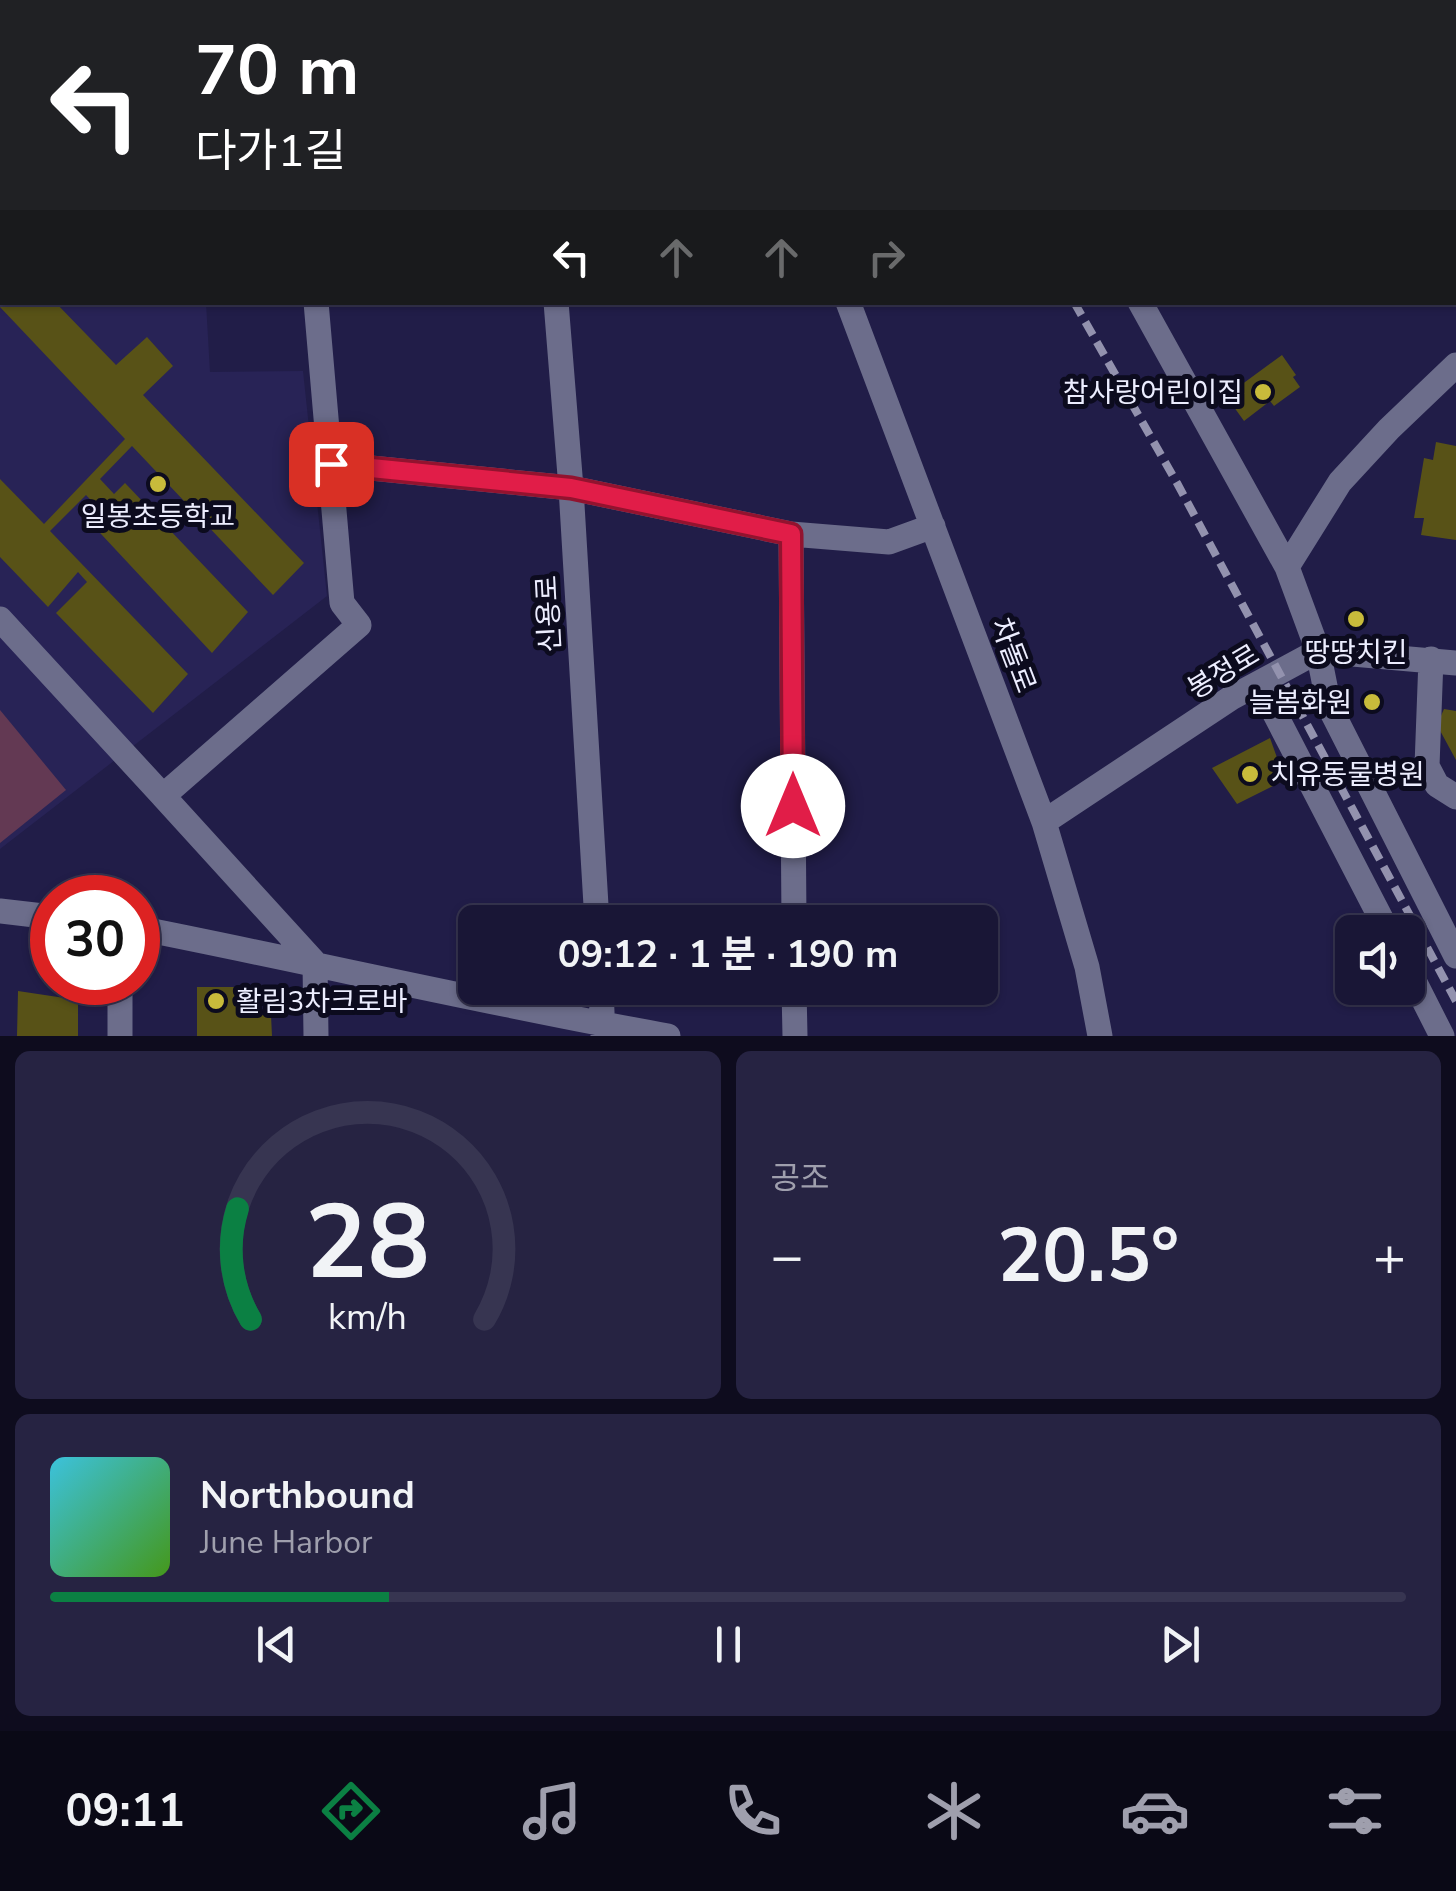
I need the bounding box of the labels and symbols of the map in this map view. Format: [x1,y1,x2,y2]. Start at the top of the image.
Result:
place label: 참사랑어린이집 [1063,374,1243,412]
marker: 참사랑어린이집 [1252,381,1274,403]
pin [289,422,374,507]
marker: 일봉초등학교 [147,473,169,495]
place label: 일봉초등학교 [81,498,235,536]
street label: 신용로 [528,574,570,654]
marker: 땅땅치킨 [1345,608,1367,630]
street label: 차돌로 [981,612,1045,698]
place label: 땅땅치킨 [1304,634,1408,672]
street label: 봉정로 [1181,636,1266,708]
place label: 늘봄화원 [1249,684,1352,722]
marker: 늘봄화원 [1361,691,1383,713]
position arrow [741,754,845,858]
place label: 치유동물병원 [1270,756,1425,794]
marker: 치유동물병원 [1239,763,1261,785]
speed limit sign: 30 [30,875,160,1005]
place label: 활림3차크로바 [236,983,408,1021]
marker: 활림3차크로바 [205,990,227,1012]

